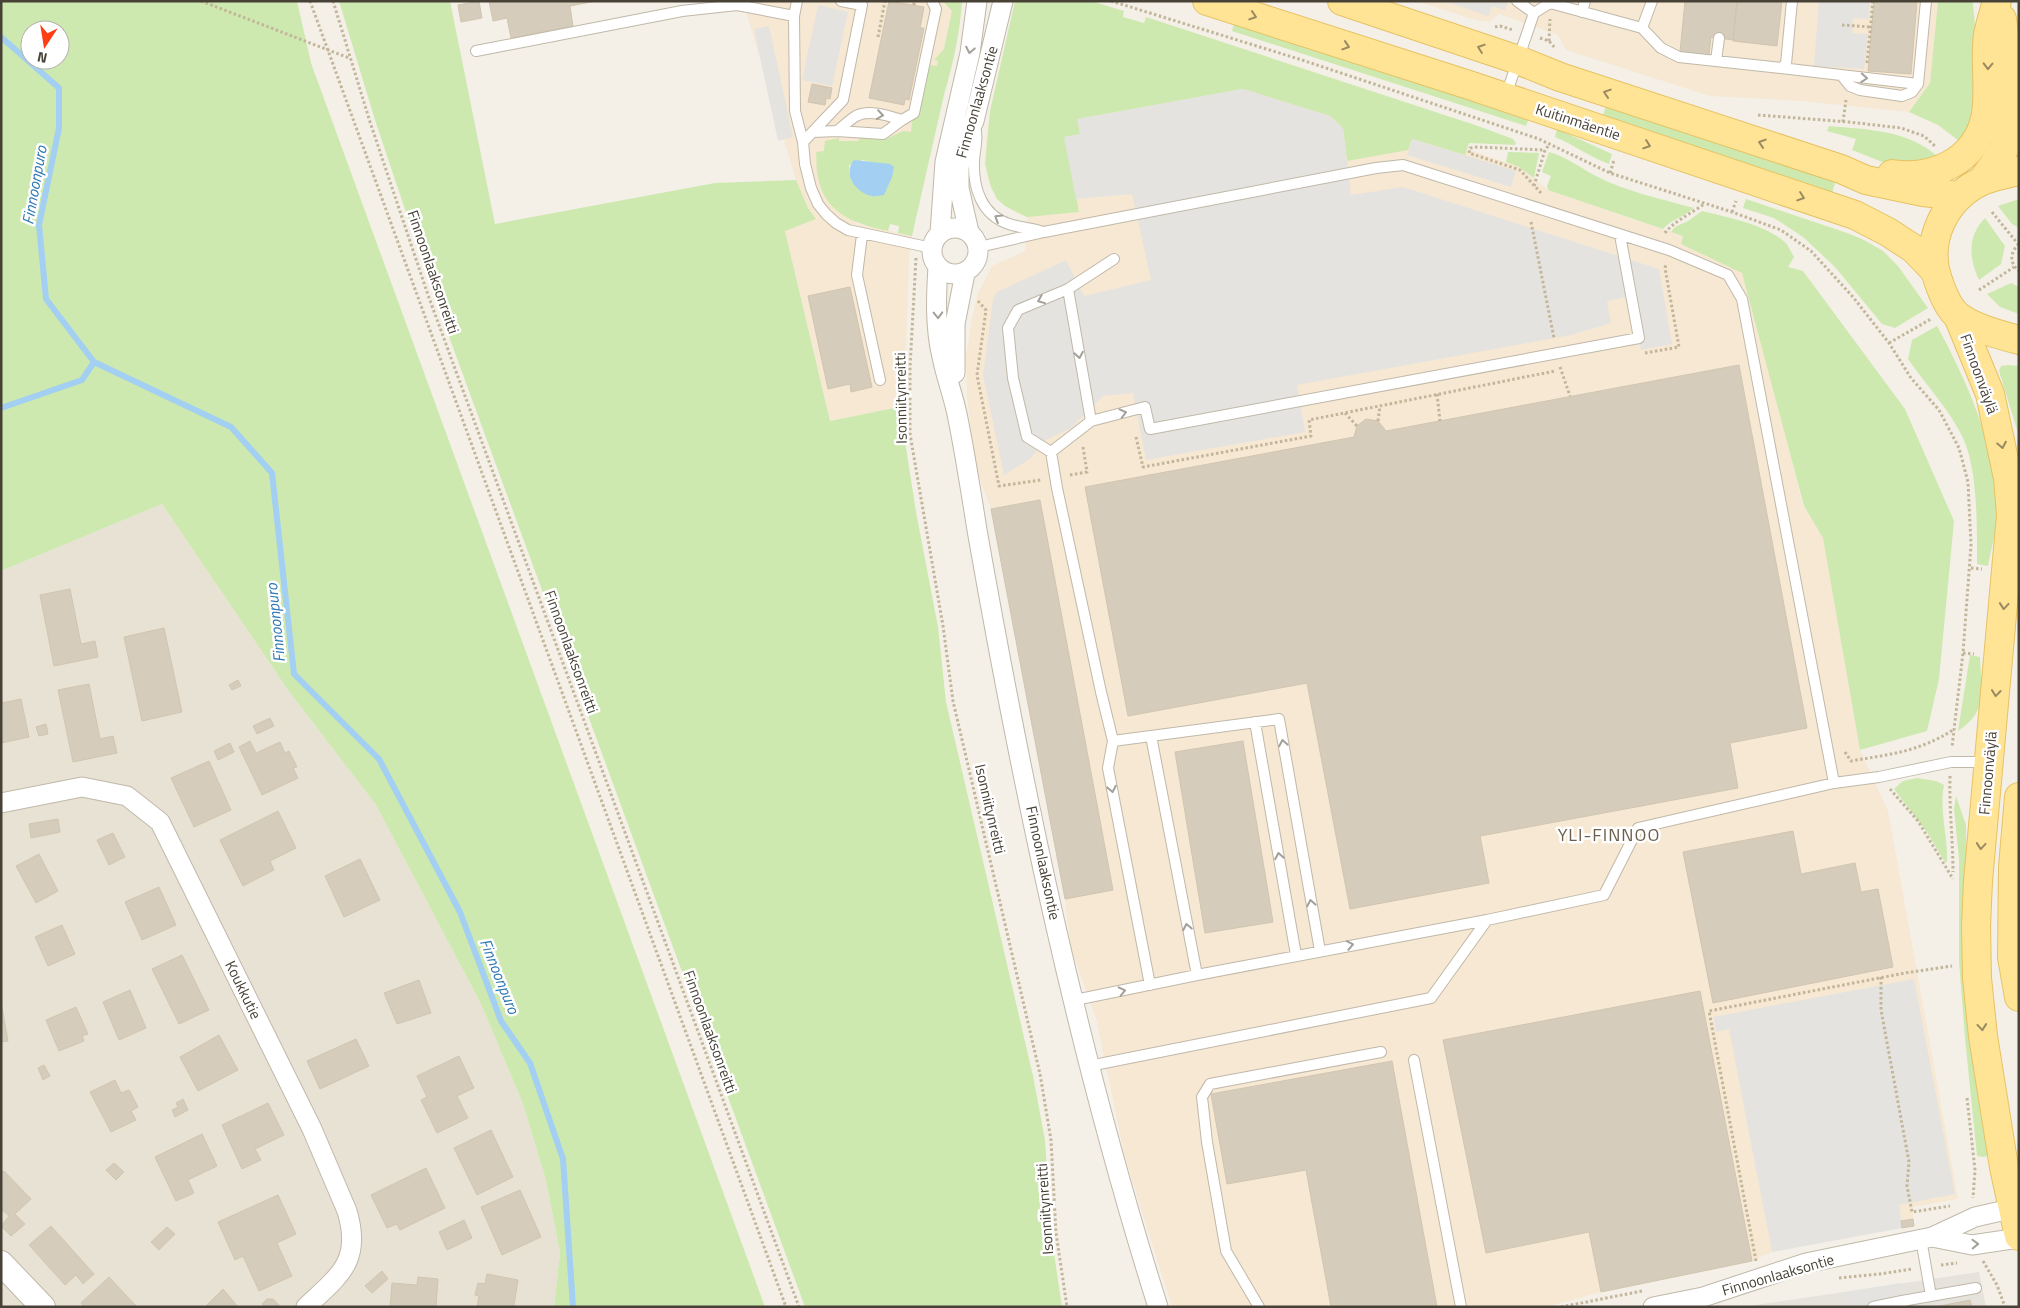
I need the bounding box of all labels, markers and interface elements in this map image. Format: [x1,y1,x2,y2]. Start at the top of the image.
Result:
one-way arrow [1248,11,1257,21]
north arrow [20,20,70,70]
one-way arrow [1342,41,1350,51]
street label: Finnoonlaaksontie [949,43,1004,161]
one-way arrow [1478,43,1486,53]
one-way arrow [966,45,976,54]
text: N [35,47,49,69]
one-way arrow [1983,63,1993,71]
one-way arrow [1860,72,1868,83]
one-way arrow [1604,88,1612,98]
street label: Kuitinmäentie [1533,97,1624,146]
one-way arrow [877,109,885,120]
one-way arrow [1643,139,1651,149]
one-way arrow [1758,139,1766,149]
water label: Finnoonpuro [15,143,53,226]
one-way arrow [1796,191,1805,201]
street label: Finnoonlaaksonreitti [402,207,465,337]
one-way arrow [994,215,1004,224]
one-way arrow [1037,294,1046,305]
one-way arrow [932,312,943,320]
street label: Finnoonväylä [1954,330,2005,418]
one-way arrow [1074,350,1084,359]
street label: Isonniitynreitti [888,352,913,444]
one-way arrow [1118,408,1127,419]
one-way arrow [1996,440,2007,449]
water label: Finnoonpuro [259,581,291,664]
street label: Finnoonlaaksonreitti [539,587,604,717]
one-way arrow [1998,602,2009,610]
one-way arrow [1991,689,2002,697]
street label: Finnoonväylä [1972,730,2003,816]
one-way arrow [1279,738,1289,747]
street label: Isonniitynreitti [969,762,1012,856]
one-way arrow [1106,785,1116,793]
street label: Finnoonlaaksontie [1020,804,1067,922]
district label: YLI-FINNOO [1558,821,1660,848]
one-way arrow [1976,842,1987,850]
one-way arrow [1274,851,1284,860]
one-way arrow [1307,898,1317,907]
one-way arrow [1183,922,1193,931]
water label: Finnoonpuro [474,935,526,1018]
one-way arrow [1346,940,1355,951]
street label: Koukkutie [219,957,268,1023]
street label: Finnoonlaaksonreitti [678,967,743,1097]
one-way arrow [1118,986,1127,997]
one-way arrow [1976,1023,1987,1031]
street label: Isonniitynreitti [1030,1163,1059,1255]
one-way arrow [1972,1239,1980,1249]
street label: Finnoonlaaksontie [1719,1247,1837,1302]

